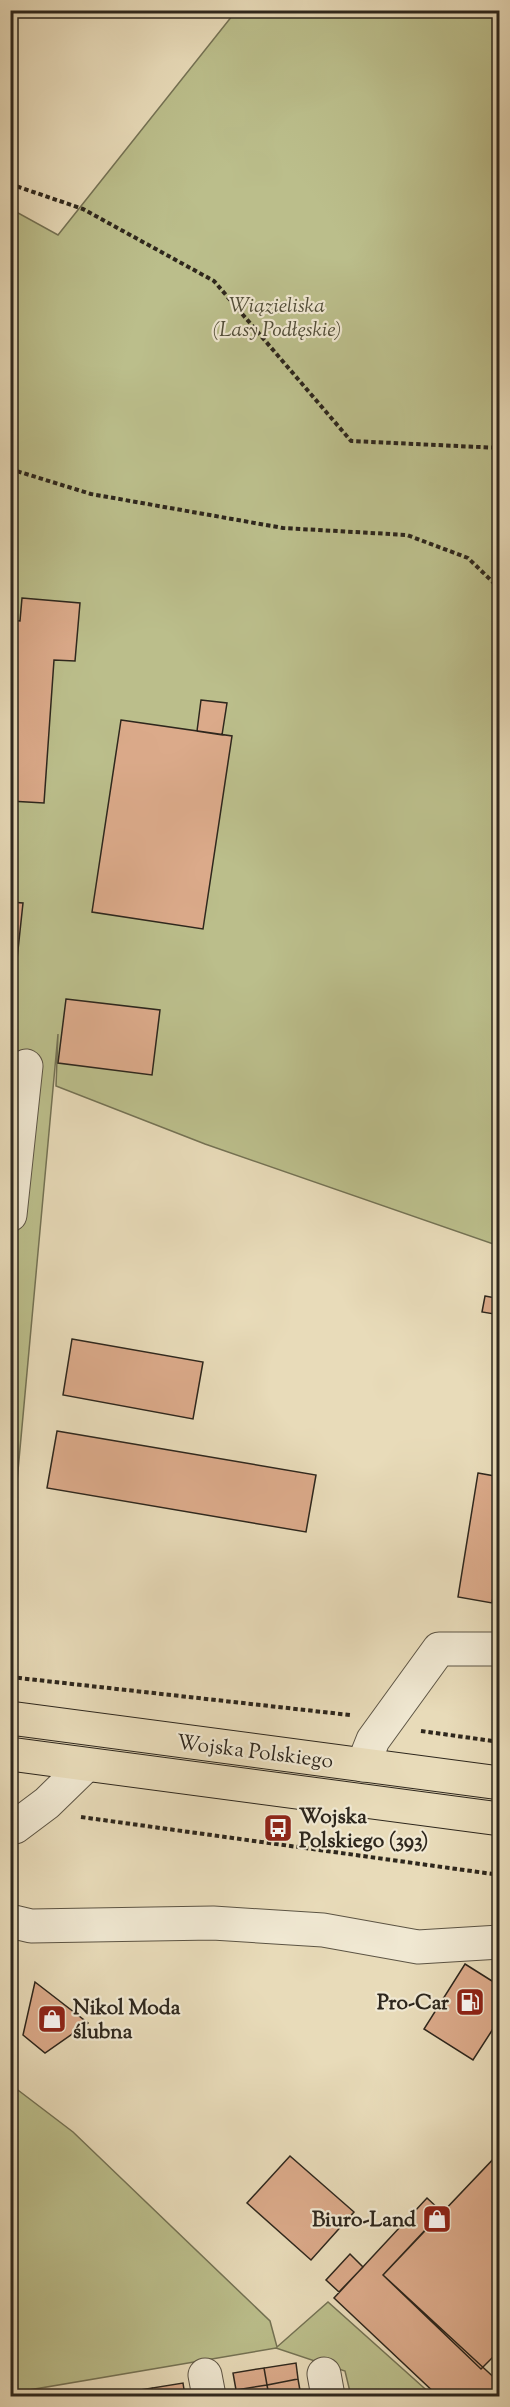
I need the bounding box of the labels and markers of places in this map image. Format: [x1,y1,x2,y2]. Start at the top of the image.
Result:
place label: Wojska Polskiego (393) [299,1803,428,1857]
bus stop icon: Wojska Polskiego (393) [262,1812,294,1844]
fuel station icon: Pro-Car [454,1986,486,2018]
place label: Pro-Car [377,1989,449,2019]
place label: Nikol Moda ślubna [73,1994,181,2048]
shop icon: Nikol Moda ślubna [36,2003,68,2035]
shop icon: Biuro-Land [421,2203,453,2235]
place label: Biuro-Land [312,2206,416,2236]

